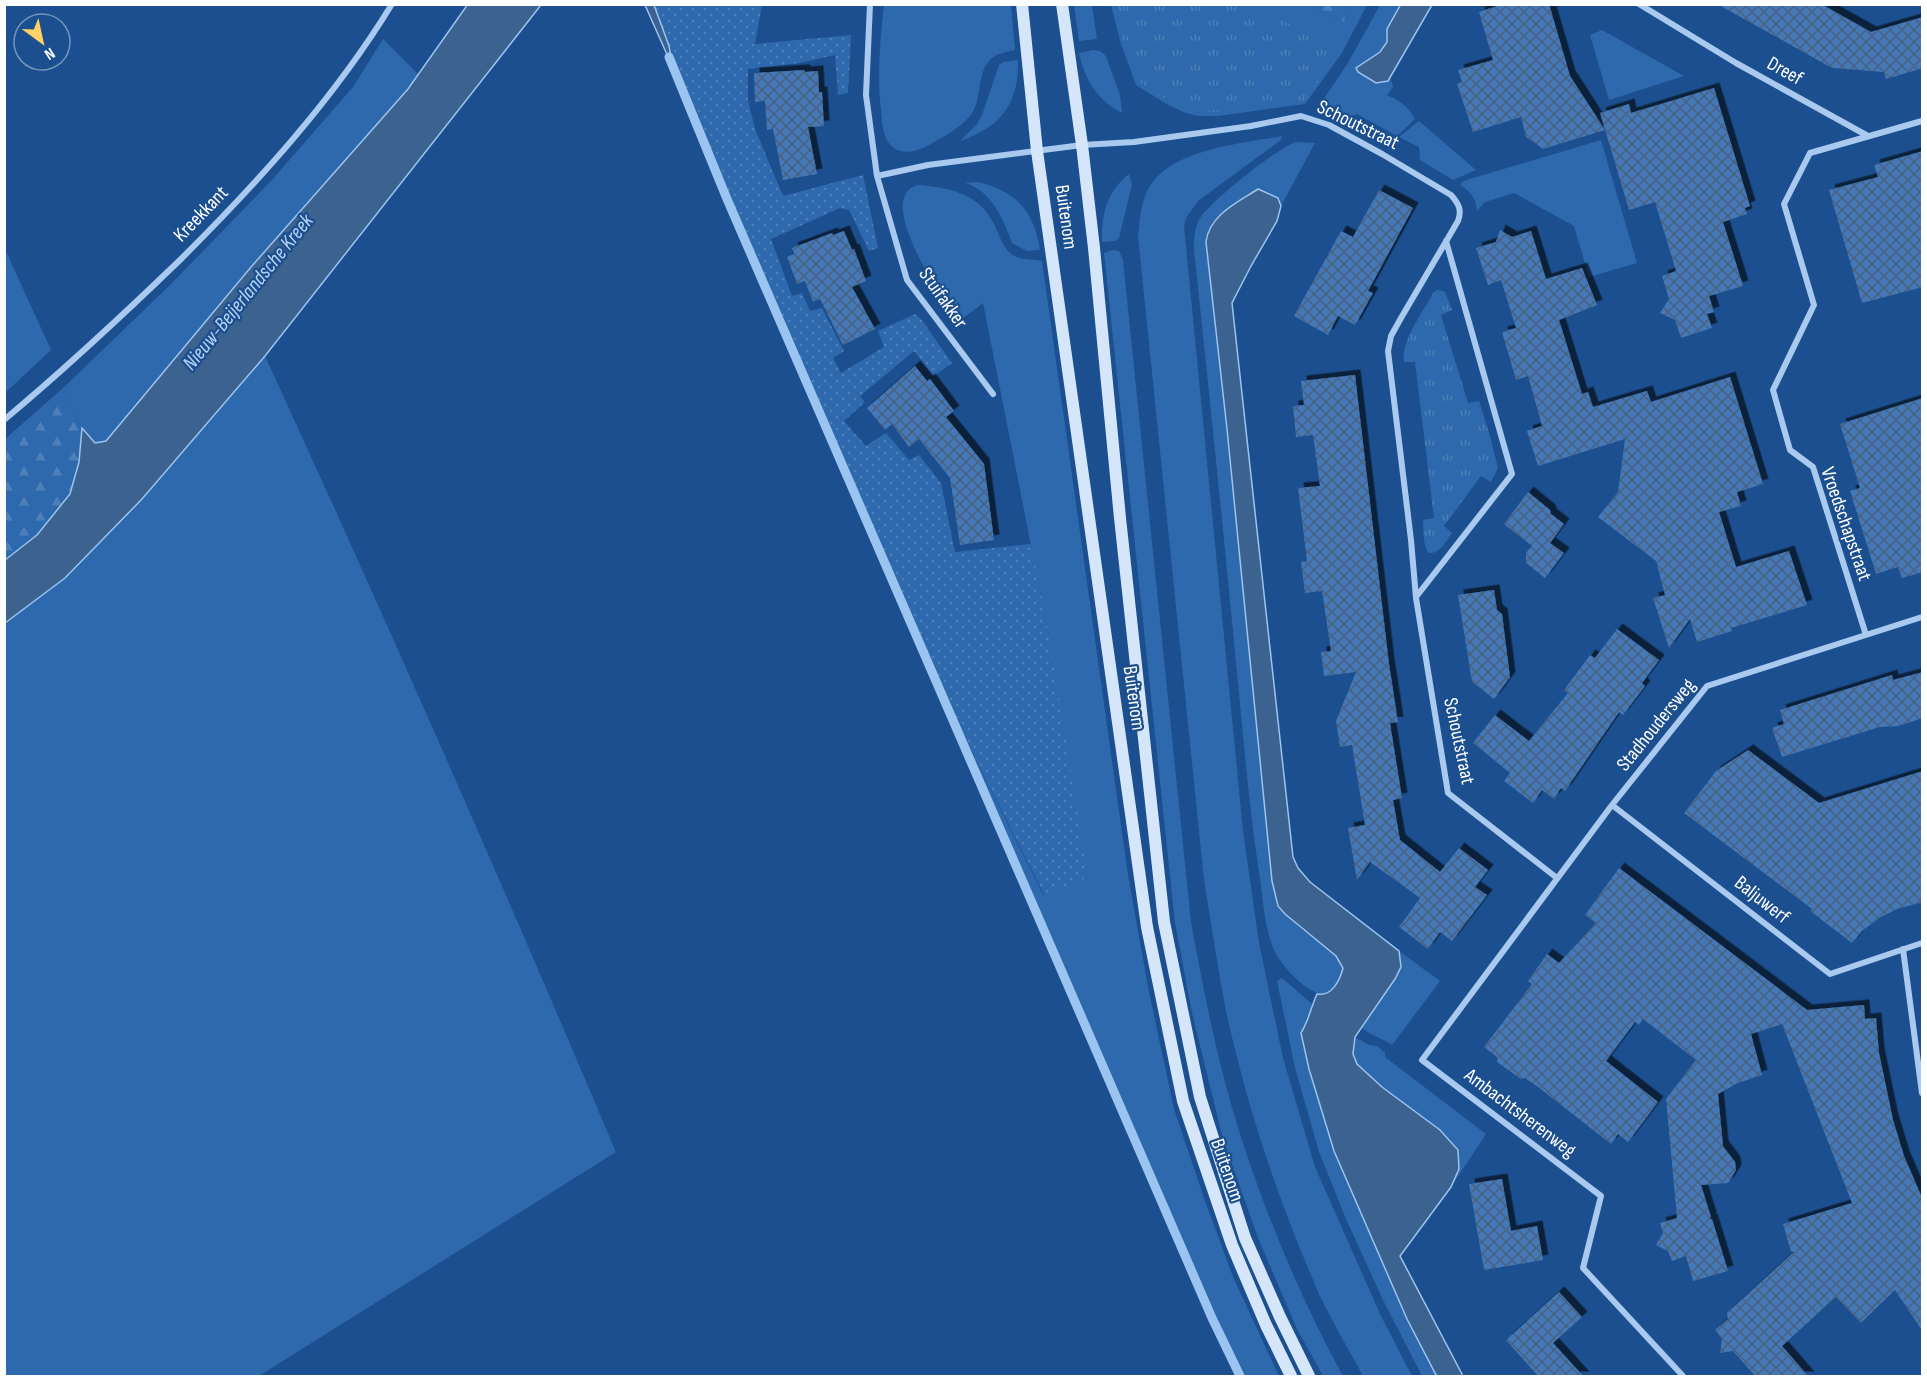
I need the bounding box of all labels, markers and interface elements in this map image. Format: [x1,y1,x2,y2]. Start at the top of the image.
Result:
north arrow [12,12,72,72]
text: N [41,43,58,64]
street label: Dreef [1763,52,1807,91]
street label: Schoutstraat [1313,95,1403,155]
street label: Kreekkant [169,181,233,247]
street label: Buitenom [1050,183,1082,251]
water label: Nieuw-Beijerlandsche Kreek [177,208,319,375]
street label: Stuifakker [913,263,973,333]
street label: Vroedschapstraat [1815,464,1877,584]
street label: Buitenom [1118,664,1150,732]
street label: Stadhoudersweg [1611,674,1701,776]
street label: Schoutstraat [1438,695,1480,787]
street label: Baljuwerf [1730,871,1795,929]
street label: Ambachtsherenweg [1459,1063,1580,1163]
street label: Buitenom [1205,1136,1249,1204]

